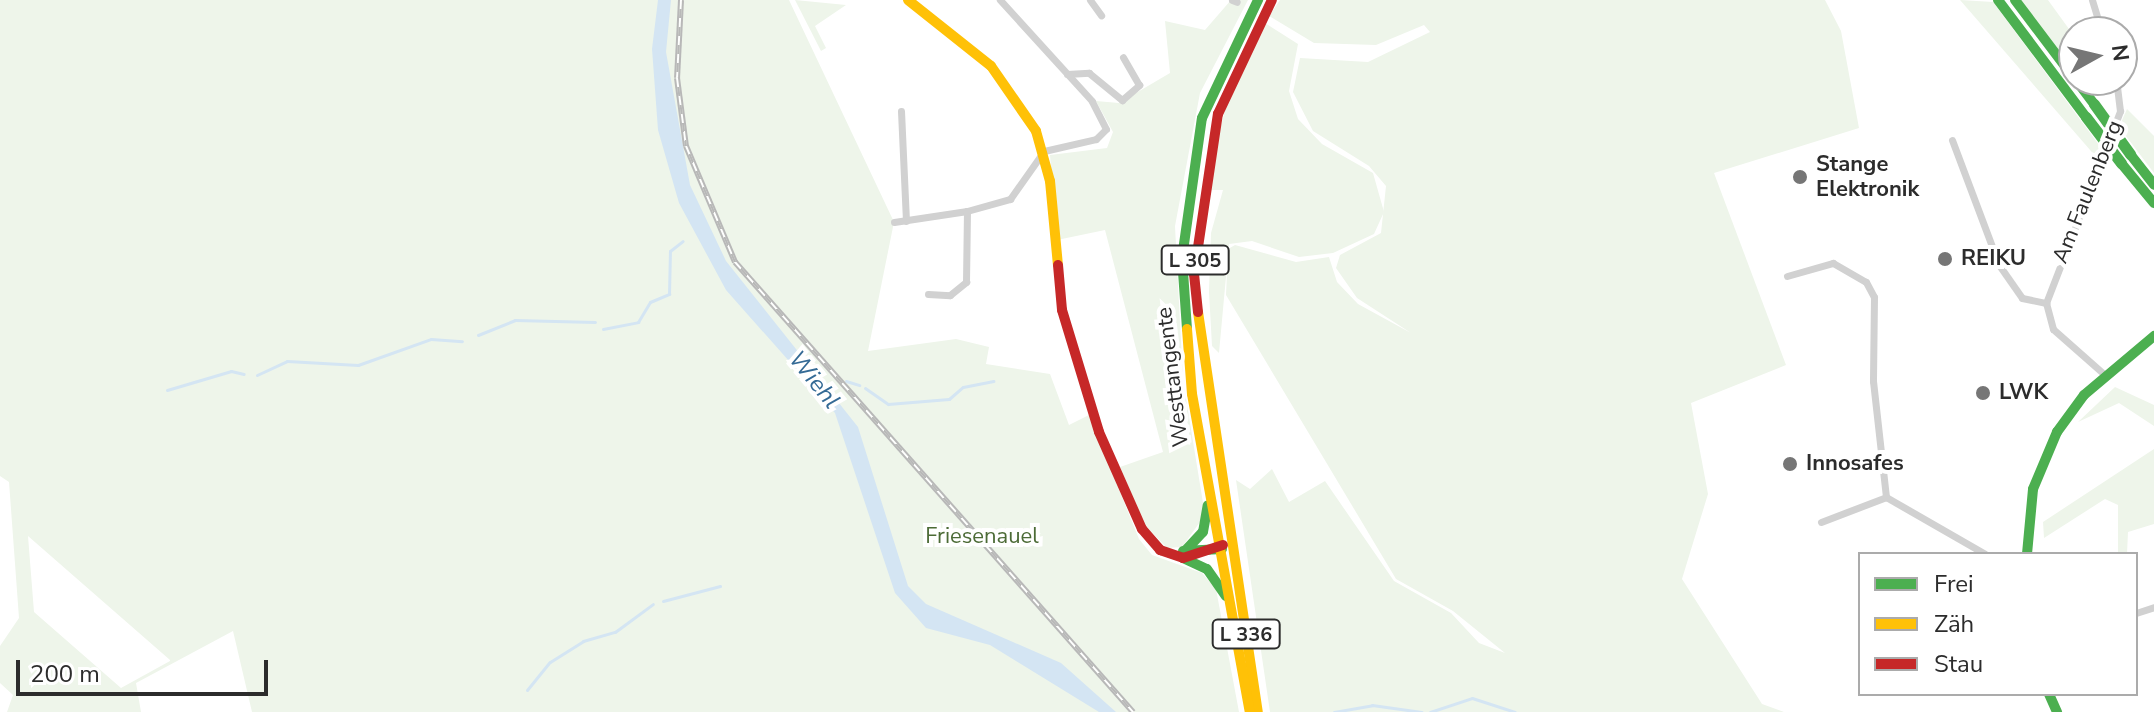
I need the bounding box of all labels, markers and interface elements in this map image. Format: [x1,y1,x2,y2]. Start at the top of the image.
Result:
north arrow [2058,16,2138,96]
text: N [2104,43,2136,63]
street label: Am Faulenberg [2047,117,2129,267]
place label: Stange Elektronik [1816,151,1919,202]
marker: Stange Elektronik [1791,168,1809,186]
road number: L 305 [1159,244,1231,276]
place label: REIKU [1961,246,2026,272]
marker: REIKU [1936,250,1954,268]
street label: Westtangente [1151,306,1195,448]
water label: Wiehl [782,345,846,415]
place label: LWK [1999,380,2048,406]
marker: LWK [1974,384,1992,402]
place label: Innosafes [1806,451,1904,477]
marker: Innosafes [1781,455,1799,473]
park label: Friesenauel [925,524,1039,550]
legend [1858,552,2138,696]
text: Frei [1934,568,1974,600]
text: Zäh [1934,608,1974,640]
road number: L 336 [1210,618,1282,650]
scale bar [20,644,272,694]
text: Stau [1934,648,1983,680]
text: 200 m [30,658,100,690]

